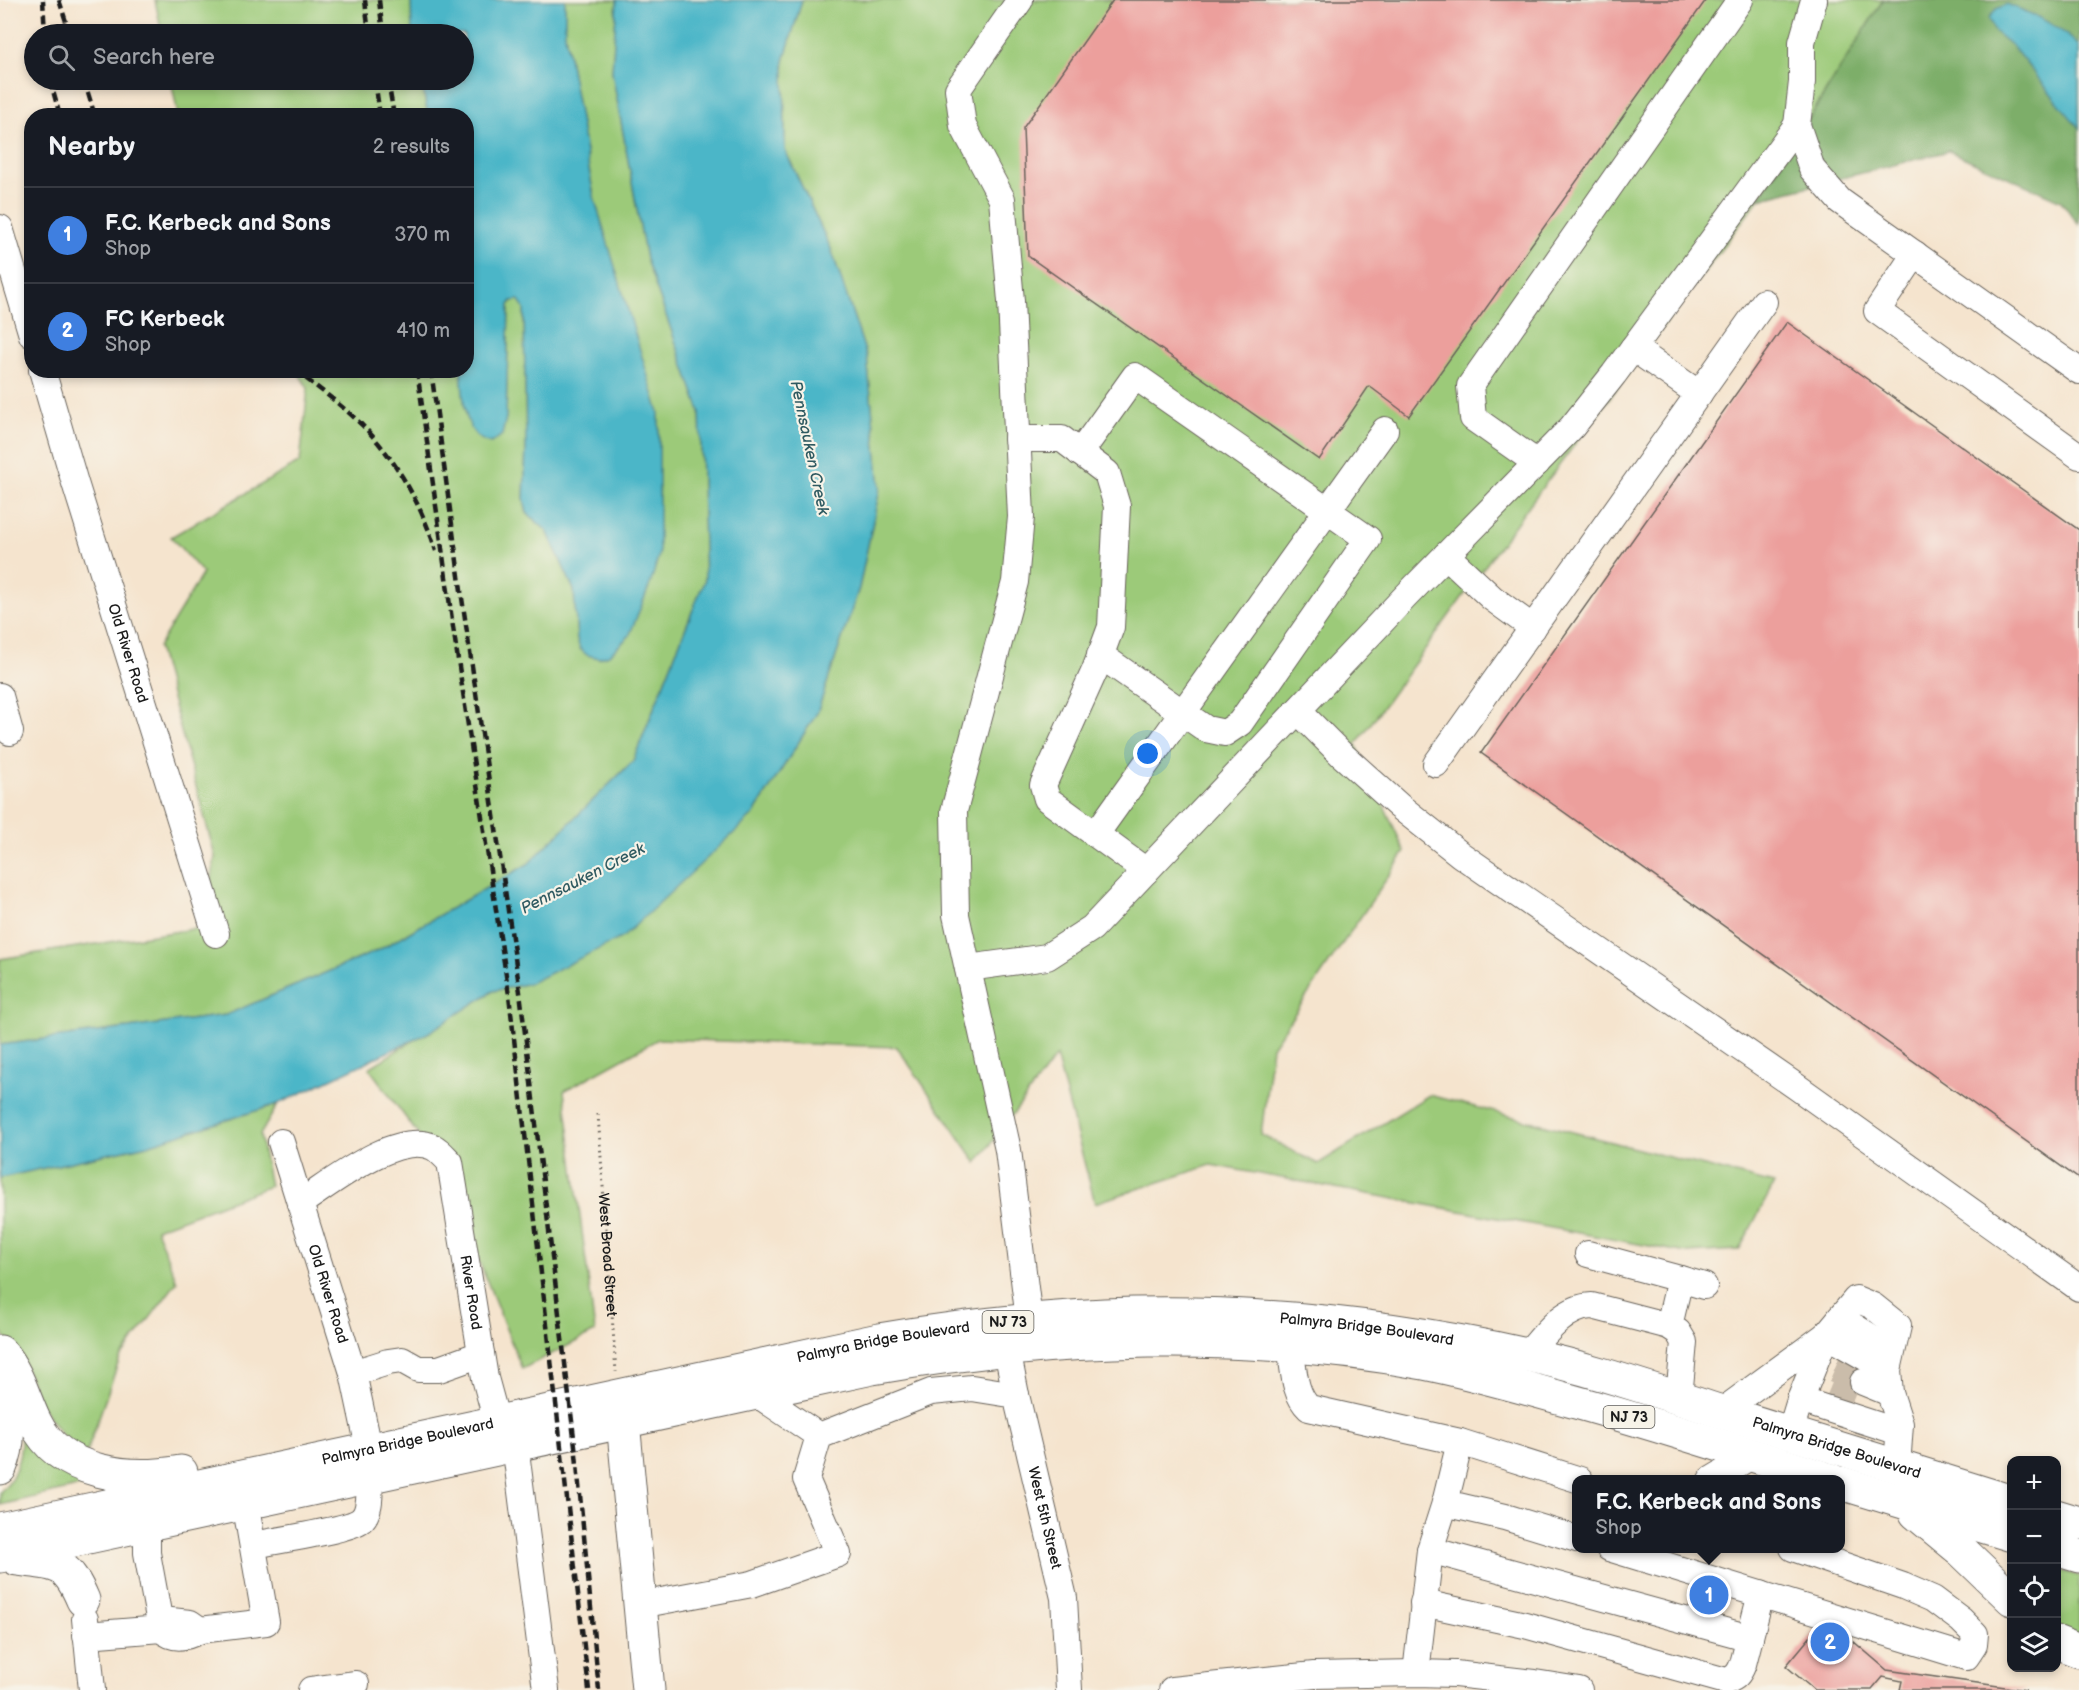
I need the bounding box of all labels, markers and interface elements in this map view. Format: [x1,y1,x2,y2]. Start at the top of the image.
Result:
search box [24,24,474,90]
icon: search [45,41,78,74]
text: Search here [93,44,215,71]
text: Nearby [48,132,135,163]
text: 2 results [373,135,450,159]
text: F.C. Kerbeck and Sons [105,210,331,237]
text: 1 [63,223,72,247]
text: 370 m [394,223,450,247]
text: Shop [105,237,151,261]
text: FC Kerbeck [105,306,224,333]
text: 2 [62,319,73,343]
text: 410 m [396,319,450,343]
text: Shop [105,333,151,357]
water label: Pennsauken Creek [785,379,833,518]
street label: Old River Road [104,601,153,705]
your location [1133,739,1162,768]
water label: Pennsauken Creek [518,839,649,918]
street label: West Broad Street [594,1192,622,1318]
street label: Old River Road [304,1242,353,1346]
street label: River Road [456,1254,487,1331]
street label: Palmyra Bridge Boulevard [1279,1309,1455,1350]
road number: NJ 73 [982,1311,1034,1333]
street label: Palmyra Bridge Boulevard [795,1317,971,1367]
road number: NJ 73 [1604,1406,1654,1428]
street label: Palmyra Bridge Boulevard [1750,1413,1923,1483]
street label: Palmyra Bridge Boulevard [320,1414,495,1469]
map controls [2007,1456,2061,1672]
button: + [2007,1456,2061,1510]
street label: West 5th Street [1024,1465,1066,1571]
popup [1572,1475,1845,1553]
text: F.C. Kerbeck and Sons [1596,1489,1821,1516]
button: − [2007,1510,2061,1564]
text: Shop [1596,1516,1642,1540]
button: locate [2007,1564,2061,1618]
pin: 1 [1690,1572,1728,1618]
button: layers [2007,1618,2061,1672]
pin: 2 [1810,1620,1850,1664]

